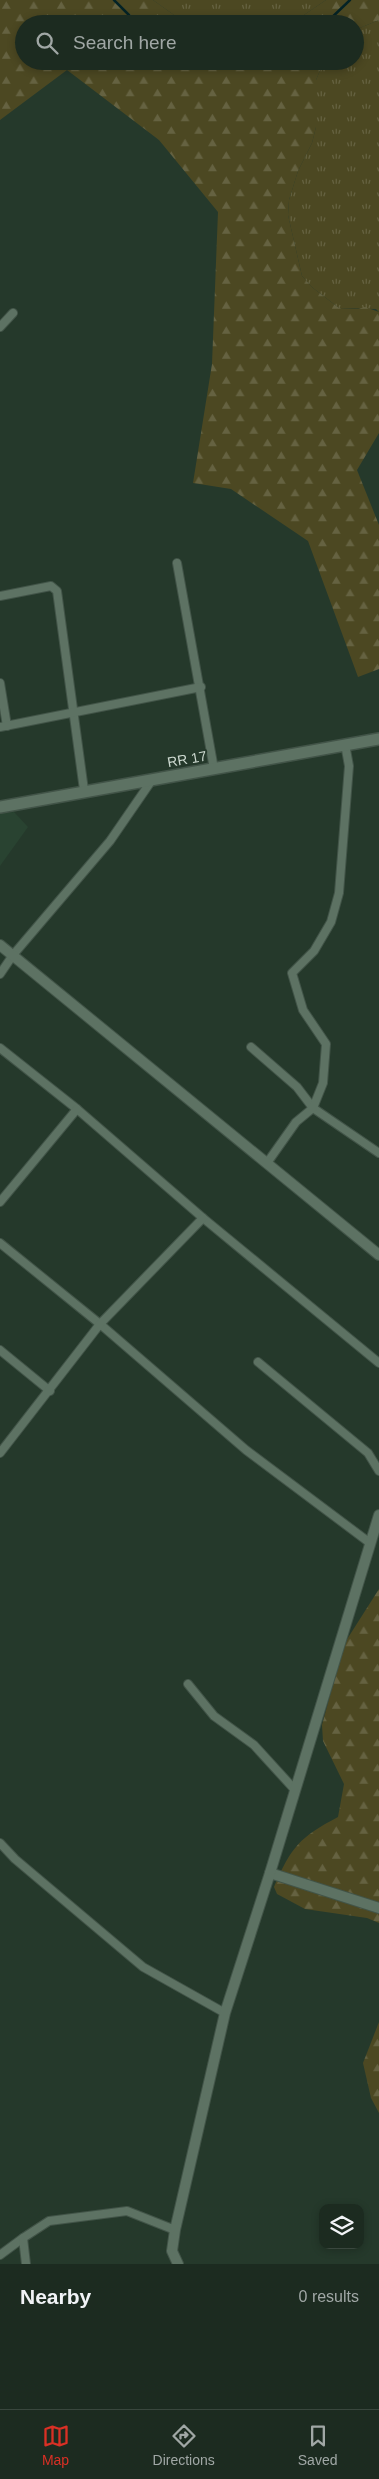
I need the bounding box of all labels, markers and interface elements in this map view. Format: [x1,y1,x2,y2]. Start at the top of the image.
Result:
search box [15,15,364,70]
icon: search [33,29,61,57]
text: Search here [73,32,177,53]
street label: RR 17 [166,748,208,770]
map controls [319,2204,364,2249]
button: layers [319,2204,364,2249]
text: Nearby [20,2285,91,2308]
text: 0 results [299,2288,359,2305]
tab: Map [42,2422,70,2468]
tab: Directions [153,2422,215,2468]
tab: Saved [298,2422,337,2468]

